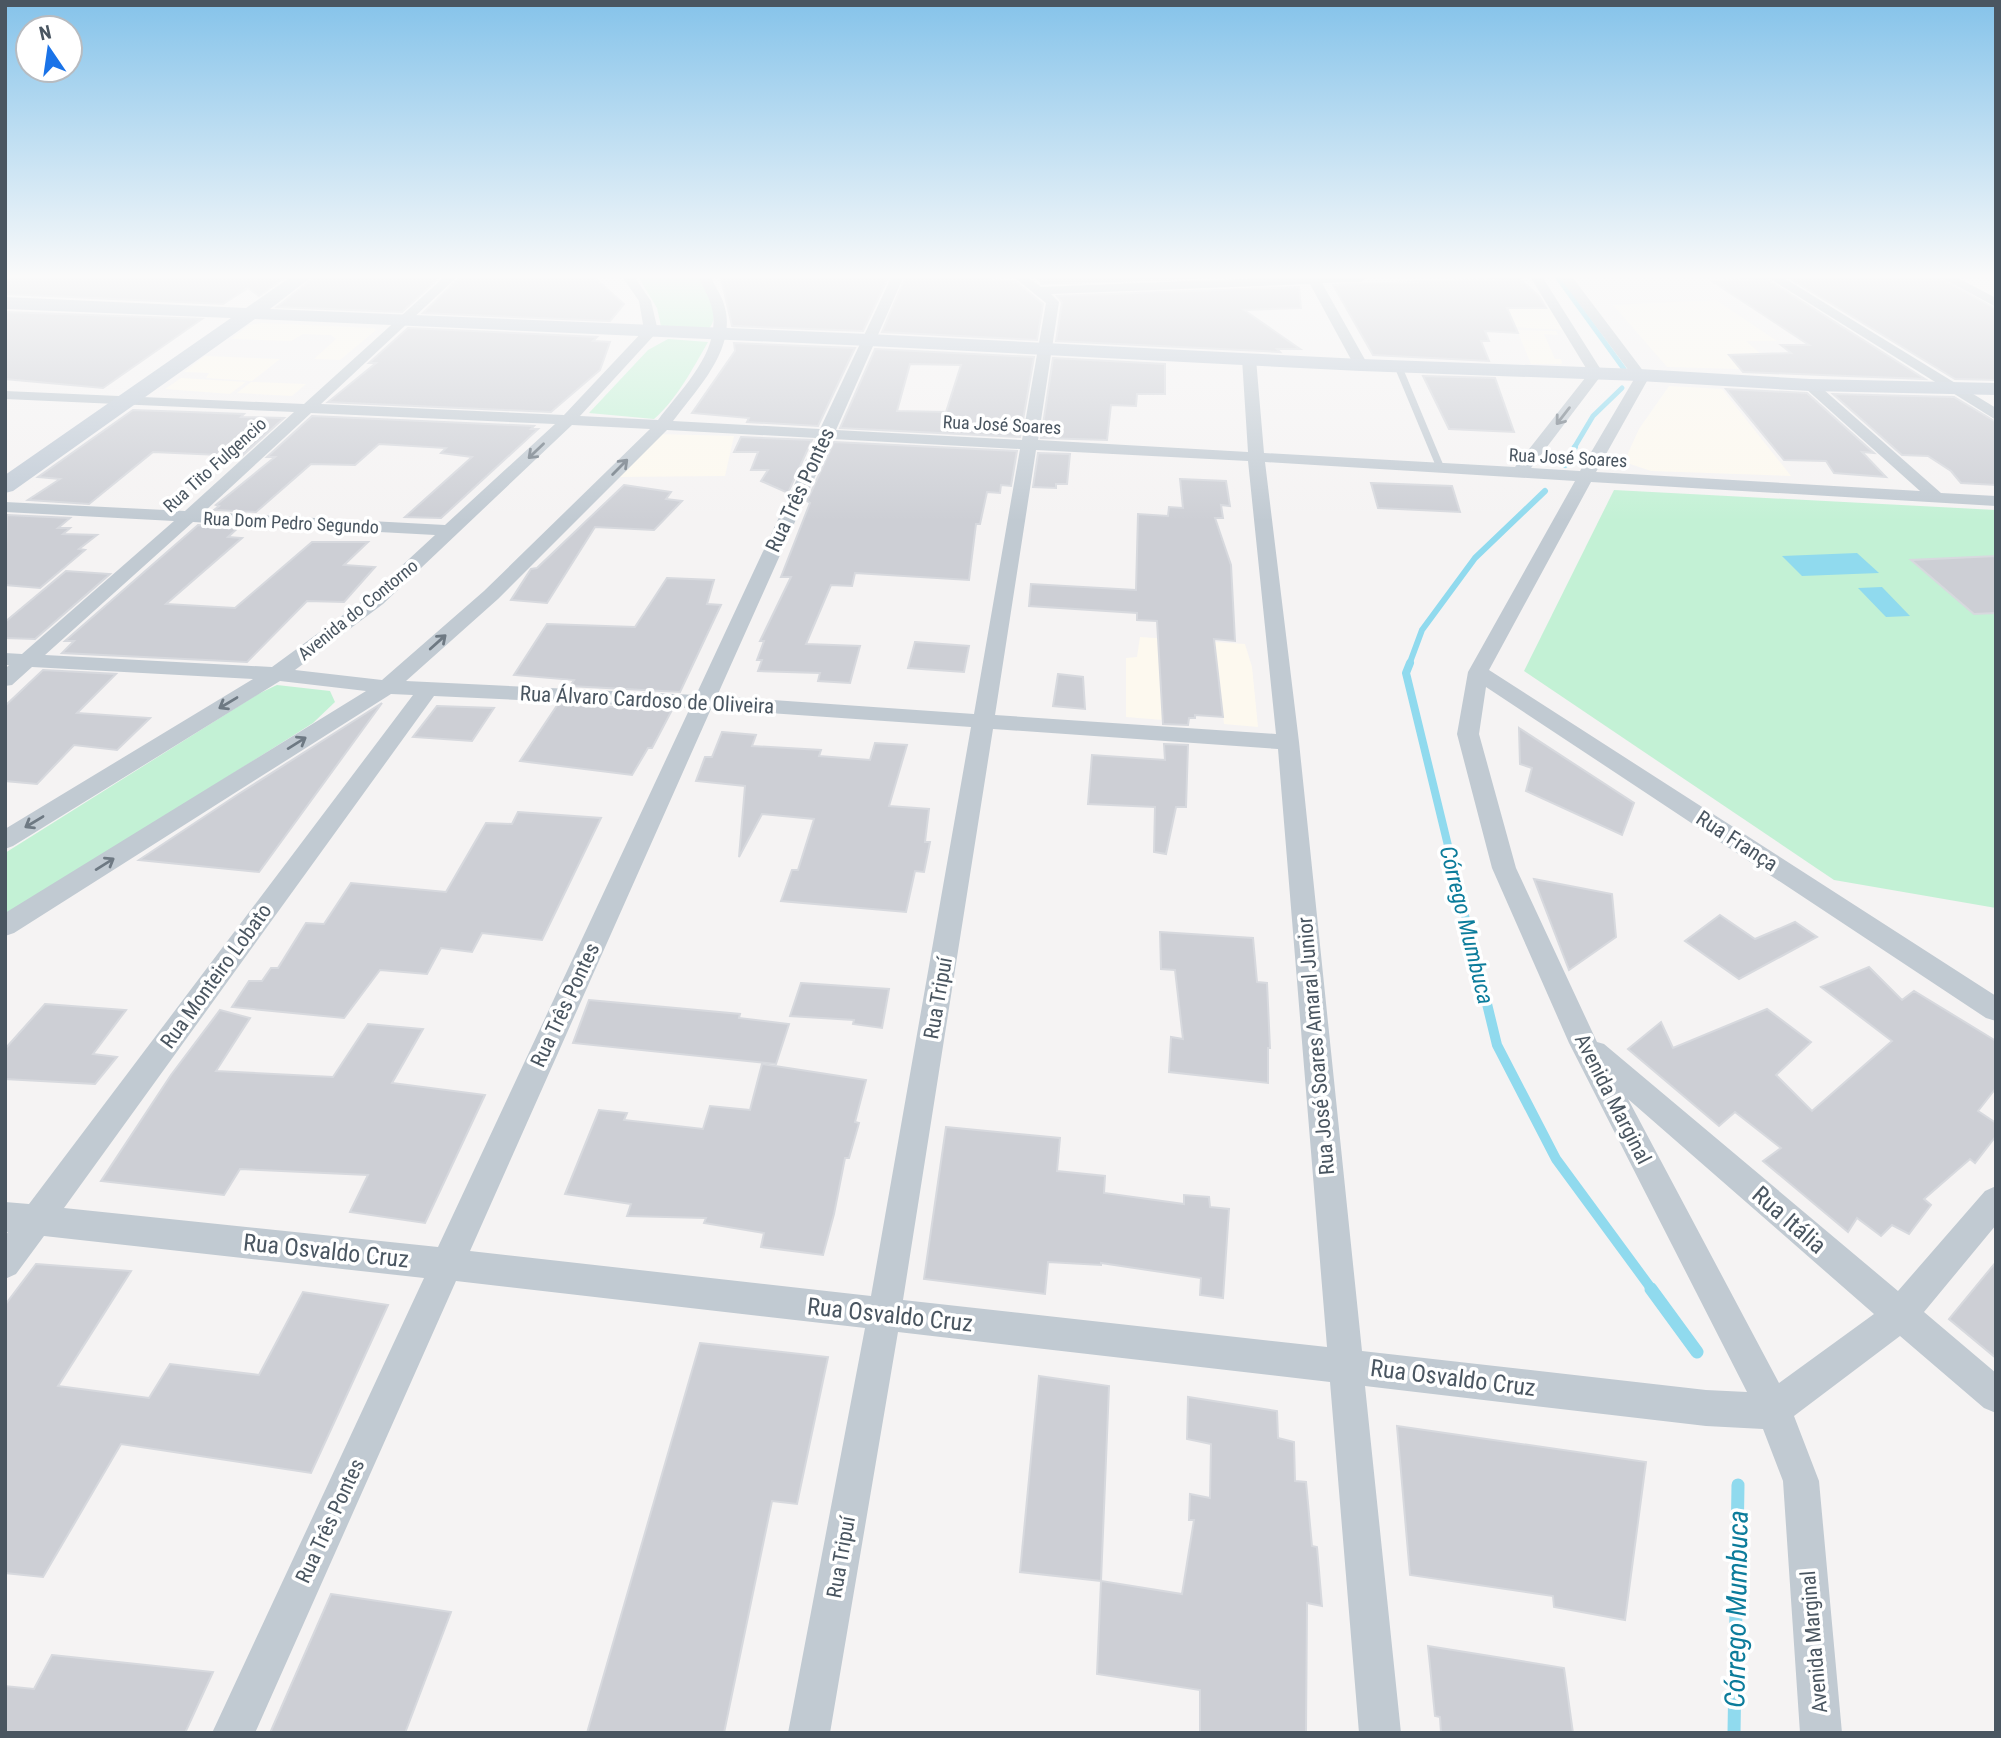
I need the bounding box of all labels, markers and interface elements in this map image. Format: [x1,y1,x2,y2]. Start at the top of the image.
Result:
north arrow [14,14,84,84]
text: N [37,20,54,45]
one-way arrow [1555,406,1570,425]
street label: Rua José Soares [942,411,1062,438]
street label: Rua Tito Fulgencio [159,413,270,516]
street label: Rua Três Pontes [761,424,839,556]
one-way arrow [528,442,545,459]
street label: Rua José Soares [1508,444,1628,471]
one-way arrow [611,459,628,476]
street label: Rua Dom Pedro Segundo [203,507,379,538]
street label: Avenida do Contorno [294,555,422,664]
one-way arrow [429,634,447,650]
street label: Rua Álvaro Cardoso de Oliveira [519,681,775,719]
one-way arrow [219,697,239,711]
one-way arrow [287,736,307,750]
street label: Rua França [1692,806,1782,876]
one-way arrow [25,816,45,830]
water label: Córrego Mumbuca [1434,843,1499,1007]
one-way arrow [94,857,114,871]
street label: Rua Monteiro Lobato [156,899,276,1053]
street label: Rua José Soares Amaral Junior [1293,916,1339,1176]
street label: Rua Três Pontes [526,939,604,1071]
street label: Rua Tripuí [919,954,957,1041]
street label: Avenida Marginal [1570,1030,1656,1168]
street label: Rua Itália [1746,1180,1832,1260]
street label: Rua Osvaldo Cruz [242,1228,410,1274]
street label: Rua Osvaldo Cruz [806,1292,974,1338]
street label: Rua Osvaldo Cruz [1369,1354,1537,1402]
street label: Rua Três Pontes [291,1455,369,1587]
water label: Córrego Mumbuca [1718,1510,1755,1708]
street label: Rua Tripuí [822,1513,860,1600]
street label: Avenida Marginal [1796,1570,1832,1714]

